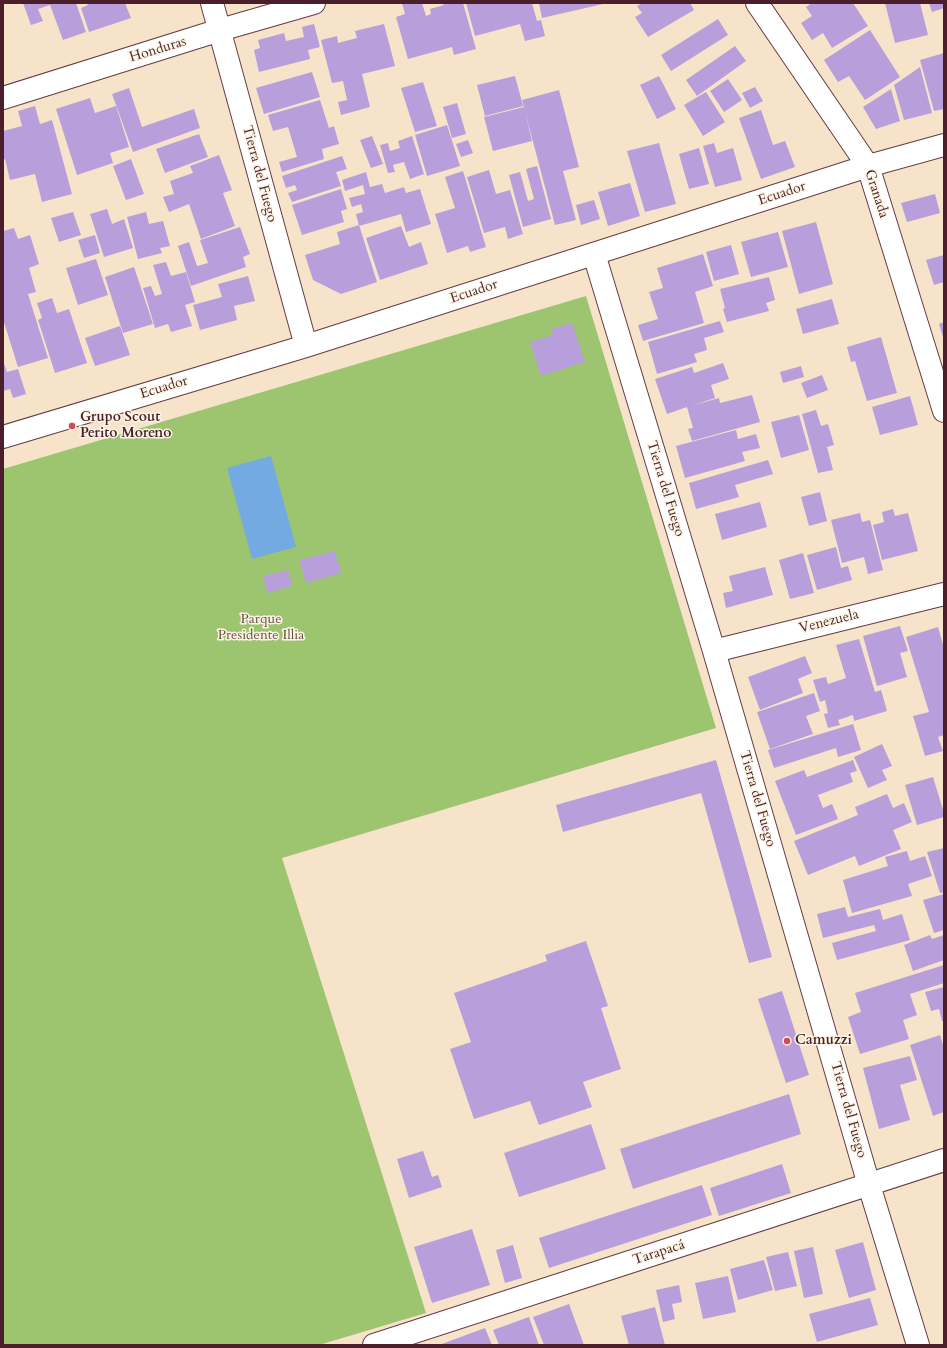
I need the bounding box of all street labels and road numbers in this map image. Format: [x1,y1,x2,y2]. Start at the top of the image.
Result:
street label: Honduras [128,33,188,67]
street label: Tierra del Fuego [238,124,280,224]
street label: Granada [860,168,892,220]
street label: Ecuador [756,178,808,210]
street label: Ecuador [448,276,500,308]
street label: Ecuador [138,373,190,403]
street label: Tierra del Fuego [642,439,688,539]
street label: Venezuela [797,606,861,638]
street label: Tierra del Fuego [735,749,779,849]
street label: Tierra del Fuego [826,1060,870,1160]
street label: Tarapacá [631,1237,687,1269]

